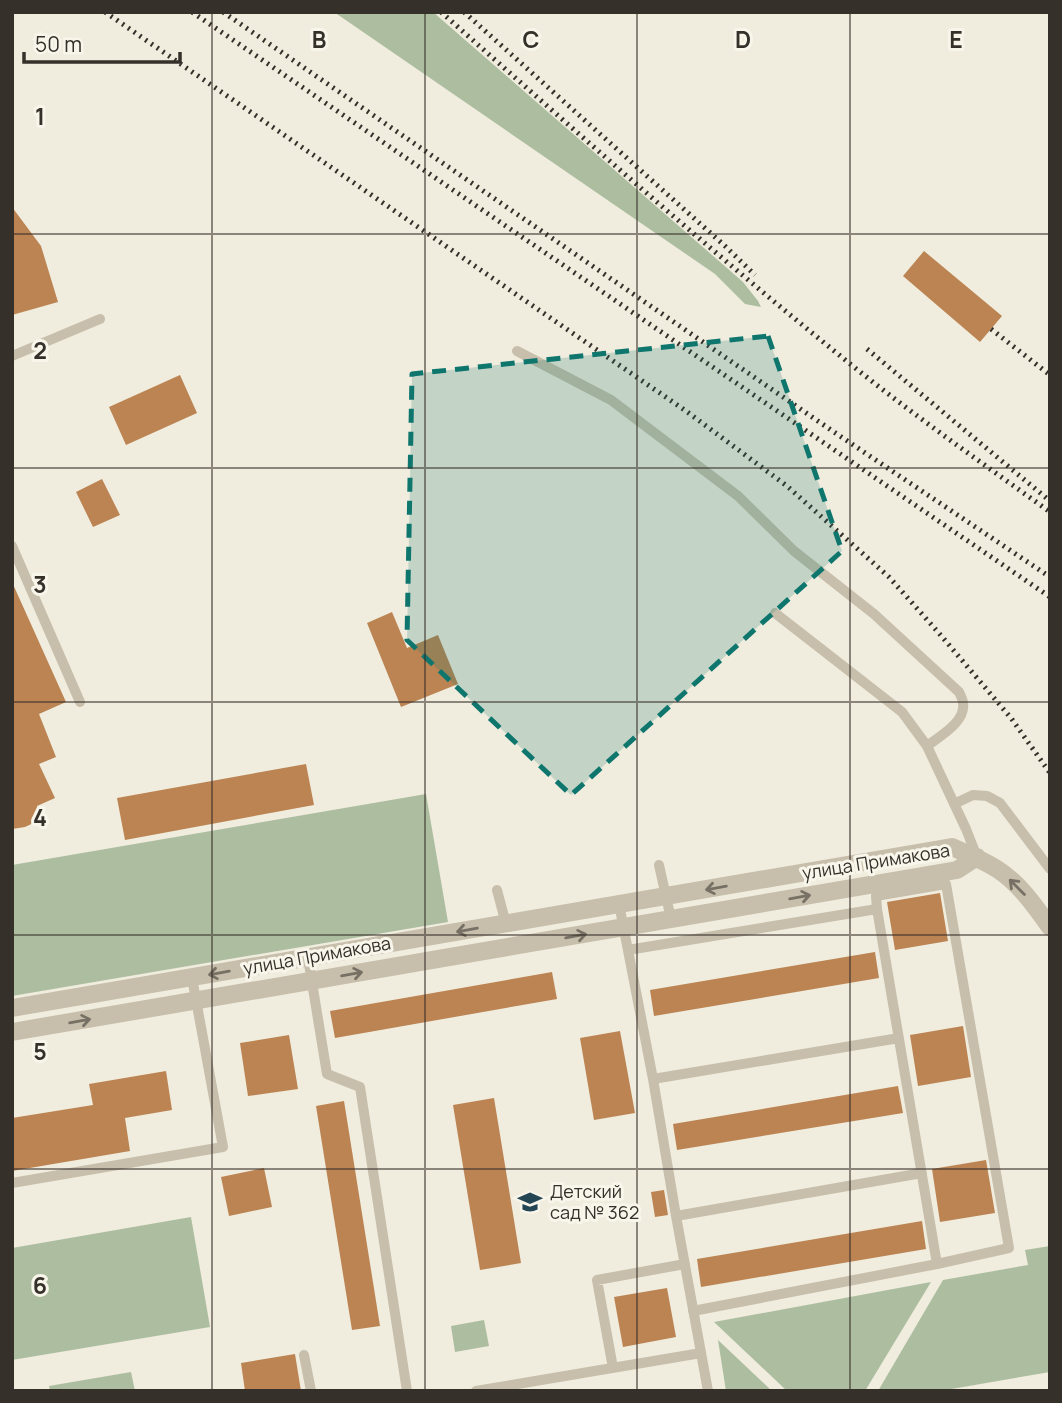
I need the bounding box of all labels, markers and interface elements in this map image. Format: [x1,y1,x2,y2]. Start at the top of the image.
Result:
scale bar [24,21,180,65]
text: B [312,23,326,55]
text: C [523,23,540,55]
text: D [735,23,751,55]
text: E [949,23,963,55]
text: 50 m [35,30,82,58]
text: 1 [35,100,45,132]
text: 2 [33,334,47,366]
text: 3 [33,568,47,600]
text: 4 [33,801,47,833]
street label: улица Примакова [800,837,951,885]
one-way arrow [1009,879,1026,896]
one-way arrow [705,882,728,895]
one-way arrow [789,890,811,903]
one-way arrow [456,924,479,938]
one-way arrow [564,929,587,942]
street label: улица Примакова [241,930,392,980]
one-way arrow [208,967,231,980]
one-way arrow [340,967,363,980]
one-way arrow [68,1014,90,1027]
text: 5 [33,1035,47,1067]
place label: Детский сад № 362 [550,1179,639,1224]
school or university icon: Детский сад № 362 [516,1188,544,1216]
text: 6 [33,1269,47,1301]

